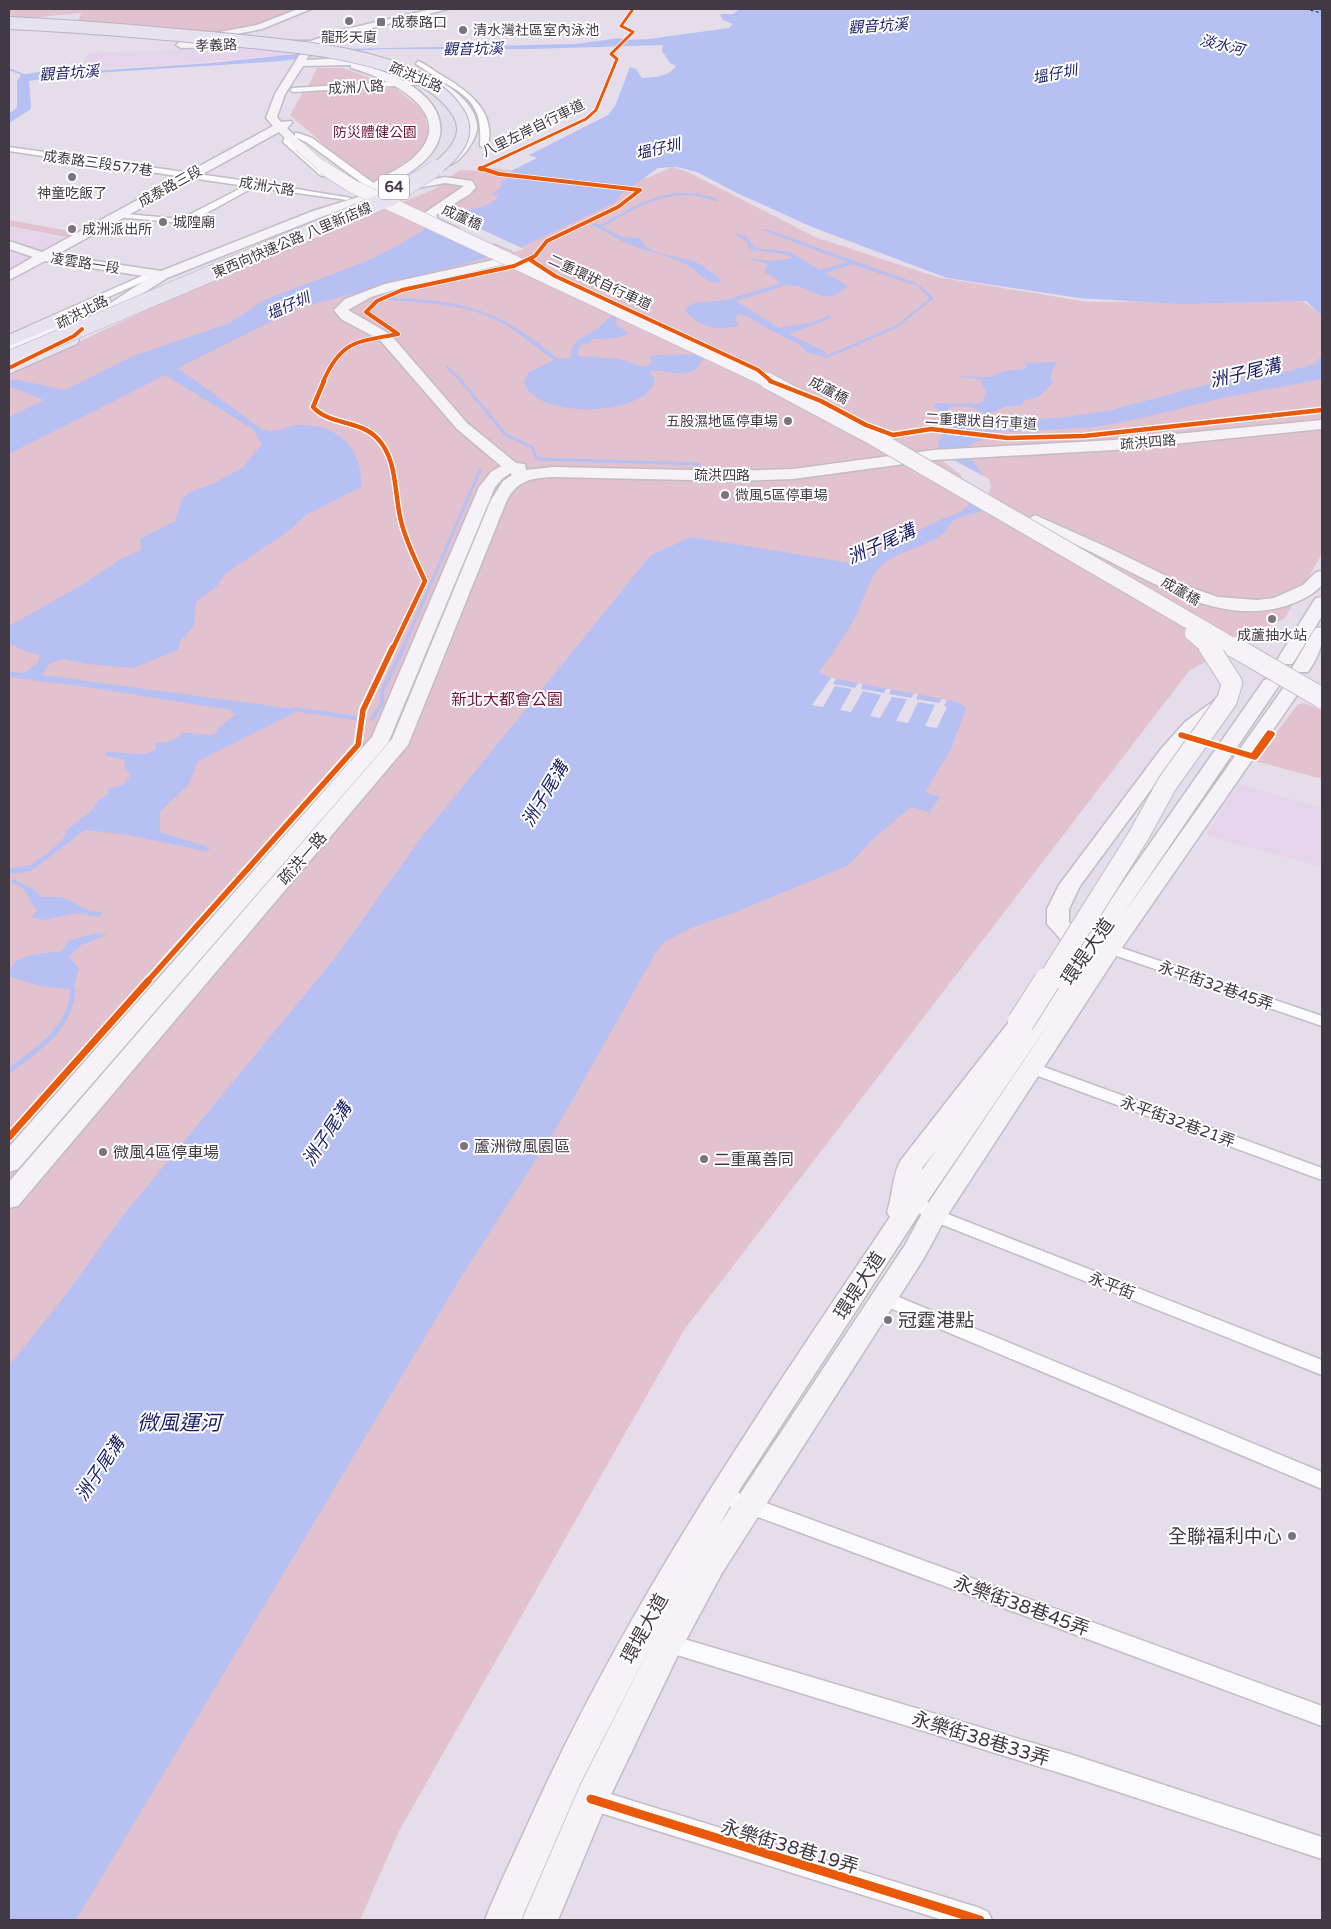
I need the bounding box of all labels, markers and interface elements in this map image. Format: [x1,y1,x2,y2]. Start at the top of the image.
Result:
place label: 成泰路口 [391,14,447,31]
marker: 龍形天廈 [343,15,355,27]
water label: 觀音坑溪 [847,15,911,37]
marker: 成泰路口 [375,16,387,28]
place label: 清水灣社區室內泳池 [473,22,599,39]
marker: 清水灣社區室內泳池 [457,24,469,36]
place label: 龍形天廈 [321,29,377,46]
water label: 淡水河 [1198,31,1249,60]
street label: 孝義路 [195,36,237,55]
water label: 觀音坑溪 [443,39,505,59]
street label: 疏洪北路 [387,59,445,96]
water label: 塭仔圳 [1031,60,1081,87]
water label: 觀音坑溪 [38,62,102,84]
street label: 成洲八路 [328,78,384,97]
street label: 八里左岸自行車道 [479,96,587,161]
park label: 防災體健公園 [333,124,417,141]
water label: 塭仔圳 [634,135,684,163]
street label: 成泰路三段577巷 [42,147,154,180]
street label: 成泰路三段 [136,162,205,211]
marker: 神童吃飯了 [66,171,78,183]
street label: 成洲六路 [238,174,296,199]
road number: 64 [379,174,409,200]
place label: 神童吃飯了 [37,185,107,202]
street label: 東西向快速公路 八里新店線 [210,199,375,282]
street label: 成蘆橋 [439,201,484,234]
place label: 城隍廟 [173,214,215,231]
marker: 城隍廟 [157,216,169,228]
place label: 成洲派出所 [82,221,152,238]
marker: 成洲派出所 [66,223,78,235]
street label: 凌雲路一段 [49,250,121,277]
street label: 二重環狀自行車道 [545,251,654,314]
water label: 塭仔圳 [264,288,314,323]
street label: 疏洪北路 [53,292,111,333]
water label: 洲子尾溝 [1207,354,1285,392]
street label: 成蘆橋 [806,373,851,408]
street label: 二重環狀自行車道 [925,410,1037,433]
place label: 五股濕地區停車場 [666,413,778,430]
marker: 五股濕地區停車場 [782,415,794,427]
street label: 疏洪四路 [1119,432,1177,453]
street label: 疏洪四路 [694,467,750,484]
place label: 微風5區停車場 [735,487,828,504]
marker: 微風5區停車場 [719,489,731,501]
water label: 洲子尾溝 [844,518,921,569]
street label: 成蘆橋 [1158,574,1203,609]
marker: 成蘆抽水站 [1266,613,1278,625]
place label: 成蘆抽水站 [1237,627,1307,644]
park label: 新北大都會公園 [451,690,563,710]
water label: 洲子尾溝 [517,755,575,831]
street label: 疏洪一路 [274,828,331,889]
street label: 環堤大道 [1057,914,1119,989]
street label: 永平街32巷45弄 [1156,957,1276,1015]
street label: 永平街32巷21弄 [1118,1092,1238,1152]
water label: 洲子尾溝 [298,1096,358,1170]
place label: 蘆洲微風園區 [474,1137,570,1157]
marker: 蘆洲微風園區 [458,1140,470,1152]
place label: 微風4區停車場 [113,1143,219,1163]
marker: 微風4區停車場 [97,1146,109,1158]
place label: 二重萬善同 [714,1150,794,1170]
marker: 二重萬善同 [698,1153,710,1165]
street label: 環堤大道 [830,1248,890,1323]
street label: 永平街 [1086,1268,1138,1304]
place label: 冠霆港點 [898,1310,974,1332]
marker: 冠霆港點 [882,1314,894,1326]
water label: 微風運河 [137,1411,225,1436]
water label: 洲子尾溝 [71,1431,131,1505]
place label: 全聯福利中心 [1168,1526,1282,1548]
marker: 全聯福利中心 [1286,1530,1298,1542]
street label: 永樂街38巷45弄 [951,1571,1092,1641]
street label: 環堤大道 [617,1590,673,1667]
street label: 永樂街38巷33弄 [909,1708,1052,1770]
street label: 永樂街38巷19弄 [718,1816,861,1878]

